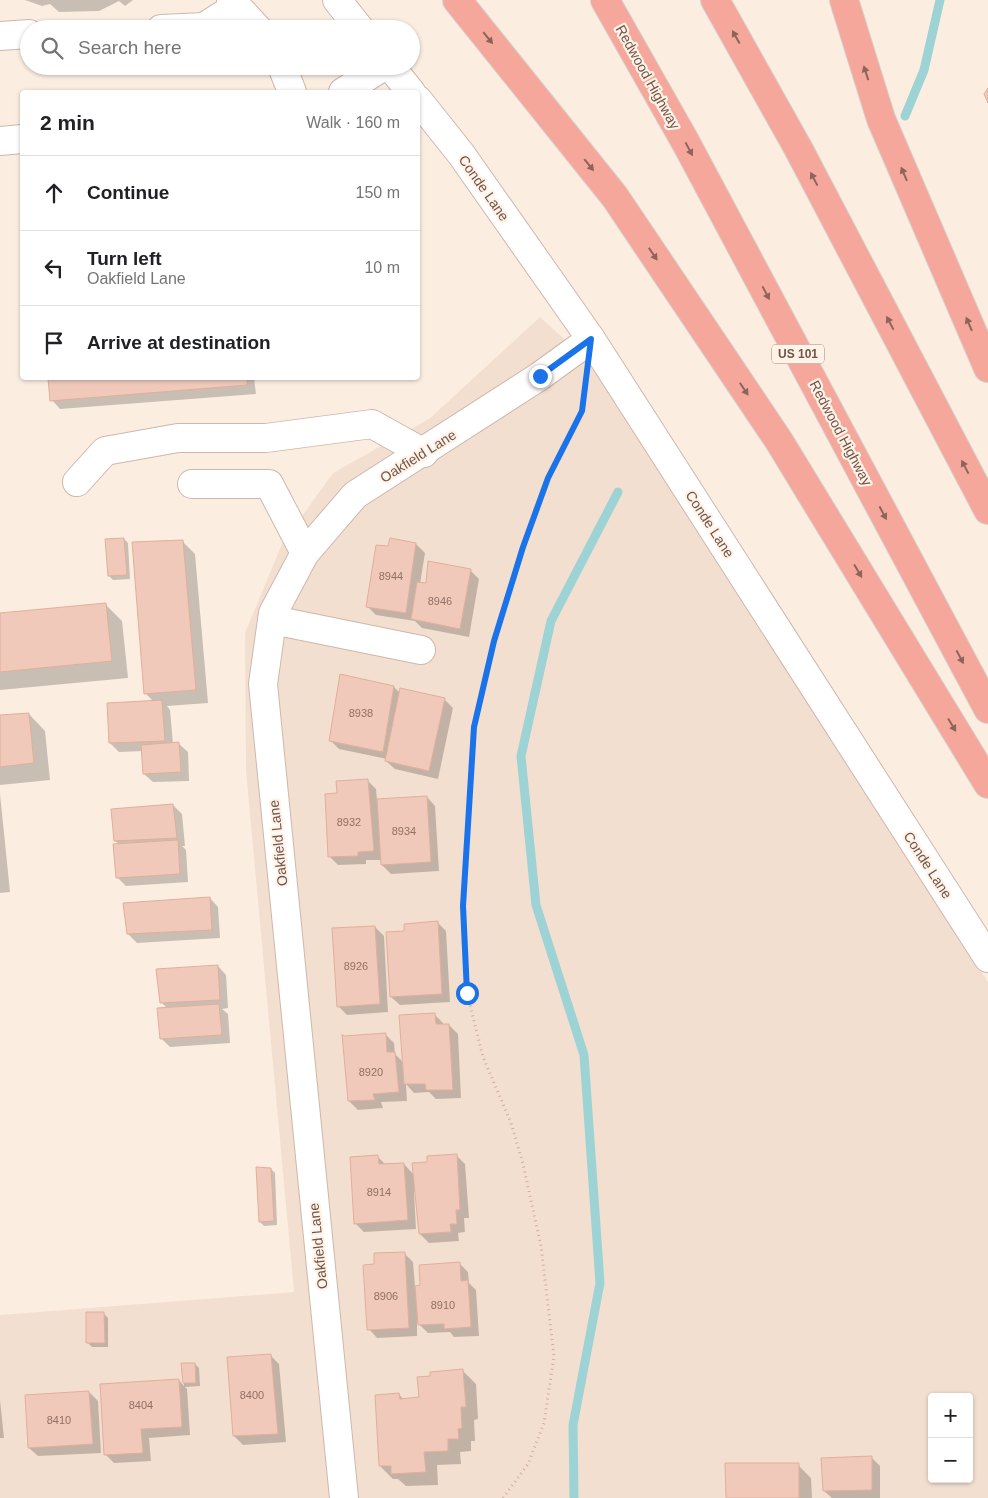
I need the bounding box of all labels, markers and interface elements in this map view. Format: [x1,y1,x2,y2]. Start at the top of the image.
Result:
search box [20,20,420,75]
street label: Redwood Highway [613,22,683,132]
one-way arrow [731,30,740,43]
one-way arrow [482,31,493,44]
icon: search [38,34,66,62]
text: Search here [78,37,182,58]
one-way arrow [862,65,869,80]
text: 2 min [40,111,95,134]
text: Walk · 160 m [306,114,400,131]
one-way arrow [685,142,693,157]
street label: Conde Lane [456,152,513,224]
one-way arrow [584,158,595,171]
one-way arrow [900,167,908,181]
one-way arrow [810,172,818,186]
icon: ahead [40,179,68,207]
text: Continue [87,182,169,203]
text: 150 m [356,184,400,201]
one-way arrow [648,247,658,261]
text: Turn left [87,248,162,269]
icon: left [40,254,68,282]
text: 10 m [364,259,400,276]
text: Oakfield Lane [87,270,186,287]
one-way arrow [761,286,770,299]
one-way arrow [886,316,894,330]
one-way arrow [964,317,972,331]
icon: arrive [40,329,68,357]
text: Arrive at destination [87,332,271,353]
road number: US 101 [772,344,824,364]
route end [529,365,552,388]
street label: Redwood Highway [807,378,875,488]
one-way arrow [739,382,749,395]
street label: Oakfield Lane [377,426,459,486]
one-way arrow [961,459,969,474]
street label: Conde Lane [683,488,738,561]
one-way arrow [879,506,887,521]
one-way arrow [854,564,863,577]
house number: 8944 [379,570,403,582]
house number: 8946 [428,595,452,607]
one-way arrow [956,649,964,664]
house number: 8938 [349,707,373,719]
one-way arrow [947,718,956,731]
street label: Oakfield Lane [266,799,290,887]
house number: 8932 [337,816,361,828]
house number: 8934 [392,825,416,837]
street label: Conde Lane [901,829,956,902]
house number: 8926 [344,960,368,972]
route start [456,982,479,1005]
house number: 8920 [359,1066,383,1078]
house number: 8914 [367,1186,391,1198]
street label: Oakfield Lane [306,1202,330,1290]
house number: 8906 [374,1290,398,1302]
house number: 8910 [431,1299,455,1311]
house number: 8400 [240,1389,264,1401]
map controls [928,1393,973,1483]
button: + [928,1393,973,1438]
house number: 8404 [129,1399,153,1411]
house number: 8410 [47,1414,71,1426]
button: − [928,1438,973,1483]

